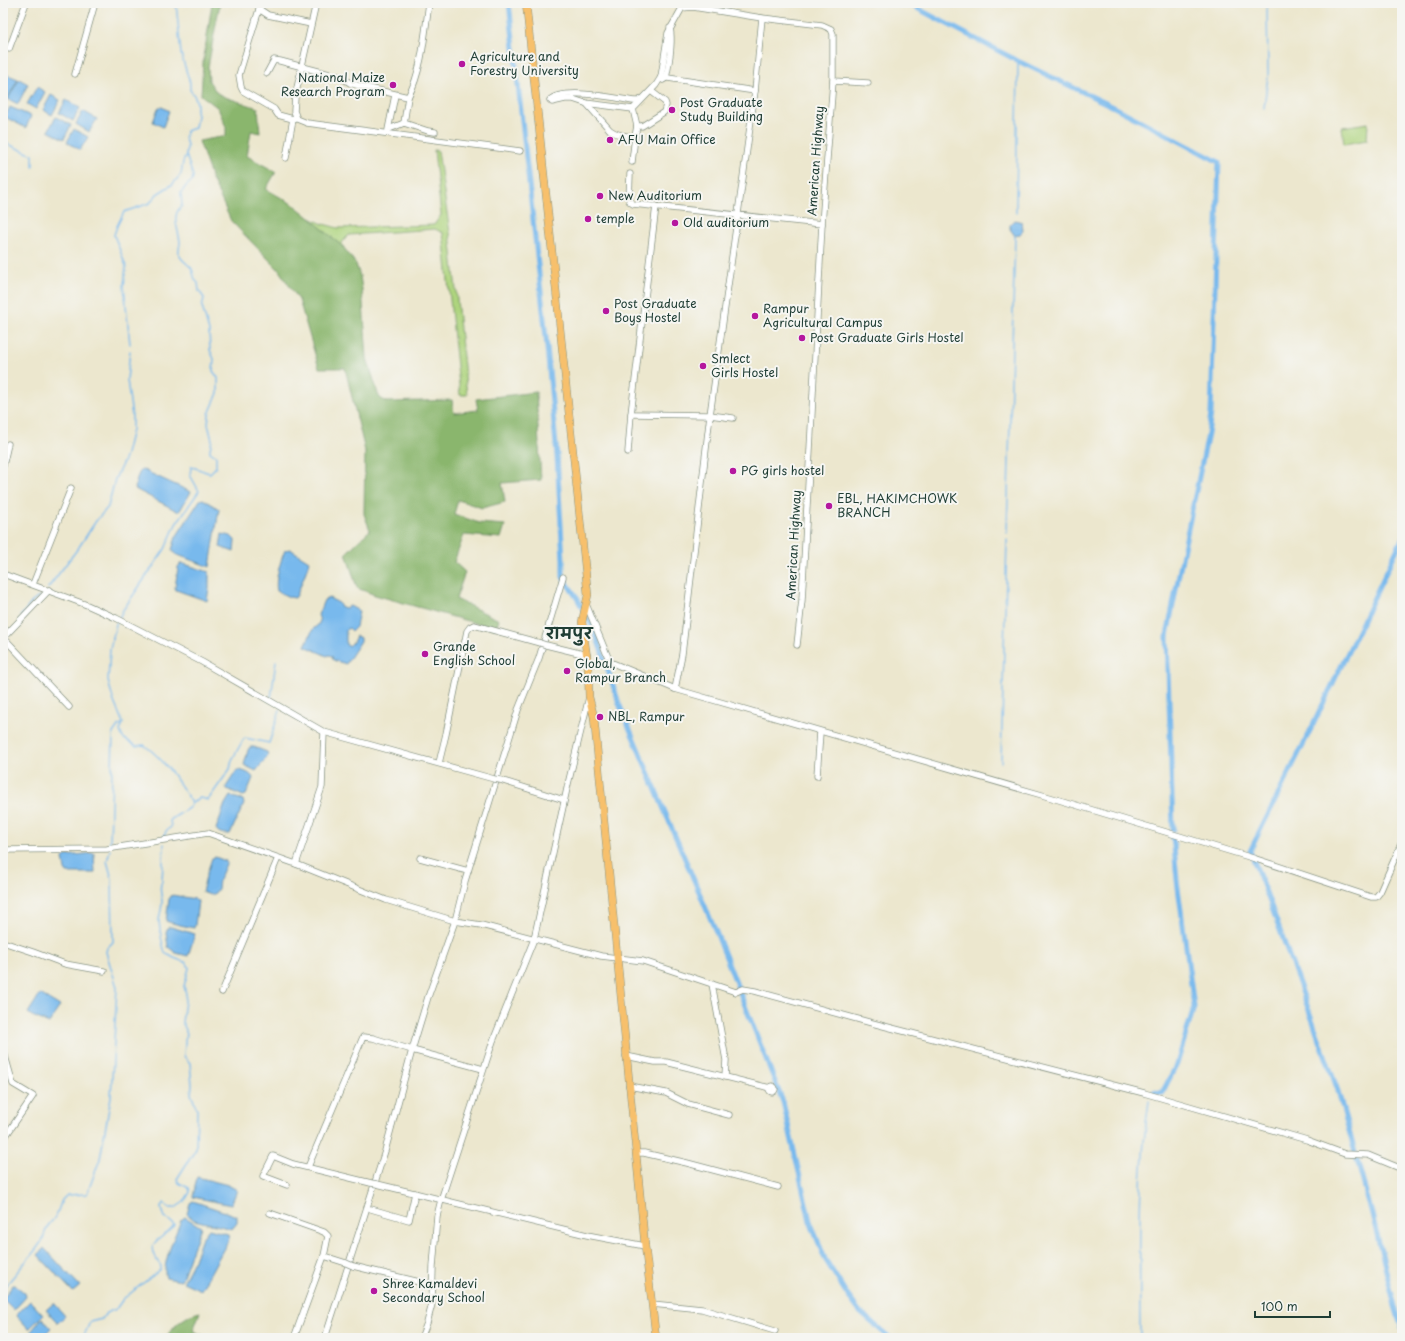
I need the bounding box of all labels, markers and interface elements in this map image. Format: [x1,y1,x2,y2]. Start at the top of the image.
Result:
place label: Agriculture and Forestry University [470,47,579,79]
marker: Agriculture and Forestry University [457,59,467,69]
place label: National Maize Research Program [281,68,385,100]
marker: National Maize Research Program [388,80,398,90]
place label: Post Graduate Study Building [680,93,763,125]
marker: Post Graduate Study Building [667,105,677,115]
street label: American Highway [802,105,828,217]
place label: AFU Main Office [618,130,716,148]
marker: AFU Main Office [605,135,615,145]
place label: New Auditorium [608,186,702,204]
marker: New Auditorium [595,191,605,201]
place label: temple [596,209,635,227]
place label: Old auditorium [683,213,769,231]
marker: temple [583,214,593,224]
marker: Old auditorium [670,218,680,228]
place label: Post Graduate Boys Hostel [614,294,697,326]
place label: Rampur Agricultural Campus [763,299,883,331]
marker: Post Graduate Boys Hostel [601,306,611,316]
marker: Rampur Agricultural Campus [750,311,760,321]
place label: Post Graduate Girls Hostel [810,328,964,346]
marker: Post Graduate Girls Hostel [797,333,807,343]
place label: Smlect Girls Hostel [711,349,778,381]
marker: Smlect Girls Hostel [698,361,708,371]
place label: PG girls hostel [741,461,824,479]
marker: PG girls hostel [728,466,738,476]
street label: American Highway [781,489,805,600]
place label: EBL, HAKIMCHOWK BRANCH [837,489,957,521]
marker: EBL, HAKIMCHOWK BRANCH [824,501,834,511]
district label: रामपुर [544,620,594,646]
place label: Grande English School [433,637,515,669]
marker: Grande English School [420,649,430,659]
place label: Global, Rampur Branch [575,654,666,686]
marker: Global, Rampur Branch [562,666,572,676]
place label: NBL, Rampur [608,707,685,725]
marker: NBL, Rampur [595,712,605,722]
place label: Shree Kamaldevi Secondary School [382,1274,485,1306]
marker: Shree Kamaldevi Secondary School [369,1286,379,1296]
scale bar [1255,1293,1330,1319]
text: 100 m [1261,1297,1298,1315]

